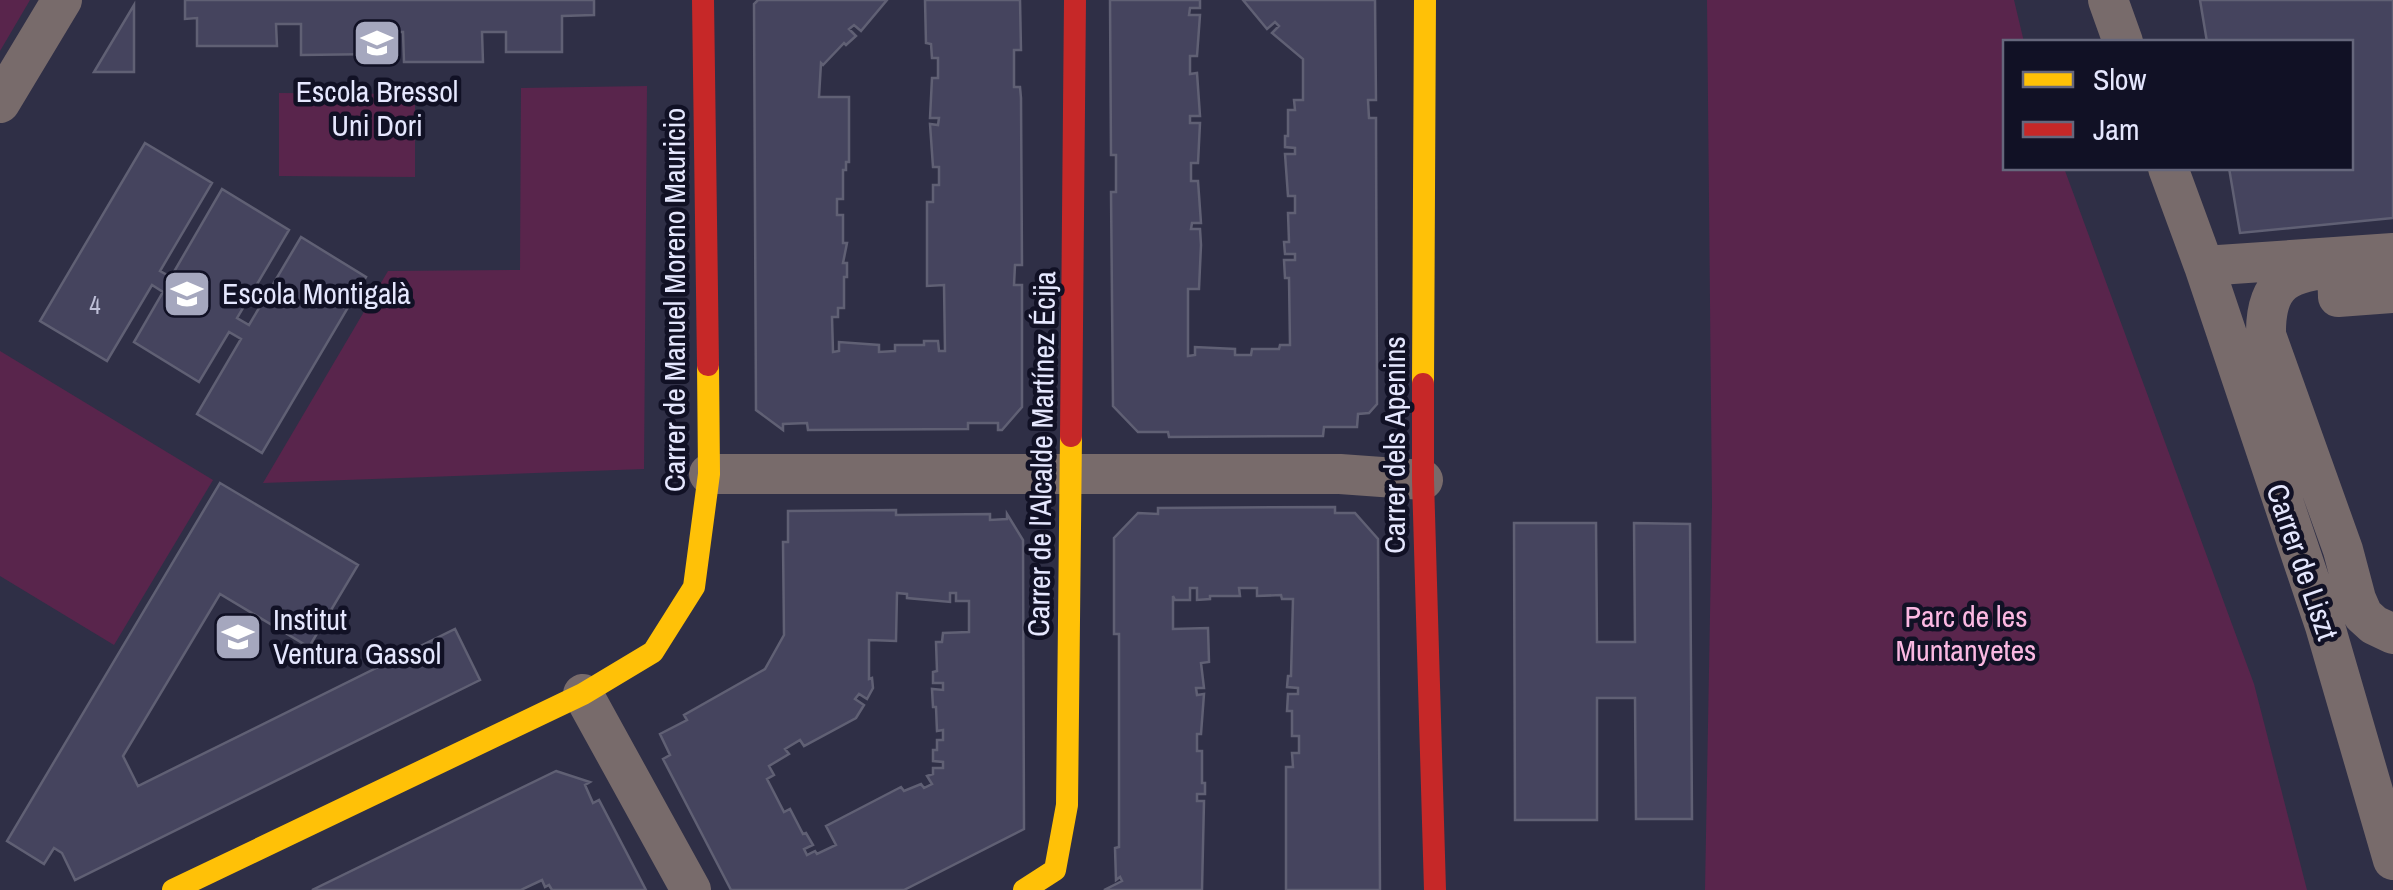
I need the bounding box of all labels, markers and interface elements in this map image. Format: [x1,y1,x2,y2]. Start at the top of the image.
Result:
school or university icon: Escola Bressol Uni Dori [351,17,403,69]
legend [2003,40,2353,170]
text: Slow [2093,59,2147,99]
place label: Escola Bressol Uni Dori [296,71,458,145]
street label: Carrer de Manuel Moreno Mauricio [654,108,694,492]
text: Jam [2093,109,2139,149]
school or university icon: Escola Montigalà [161,268,213,320]
street label: Carrer de l'Alcalde Martínez Écija [1018,271,1064,637]
place label: Escola Montigalà [222,273,411,313]
house number: 4 [89,288,101,322]
street label: Carrer dels Apenins [1374,336,1414,554]
street label: Carrer de Liszt [2258,478,2348,645]
park label: Parc de les Muntanyetes [1896,596,2036,670]
place label: Institut Ventura Gassol [273,599,441,673]
school or university icon: Institut Ventura Gassol [212,611,264,663]

